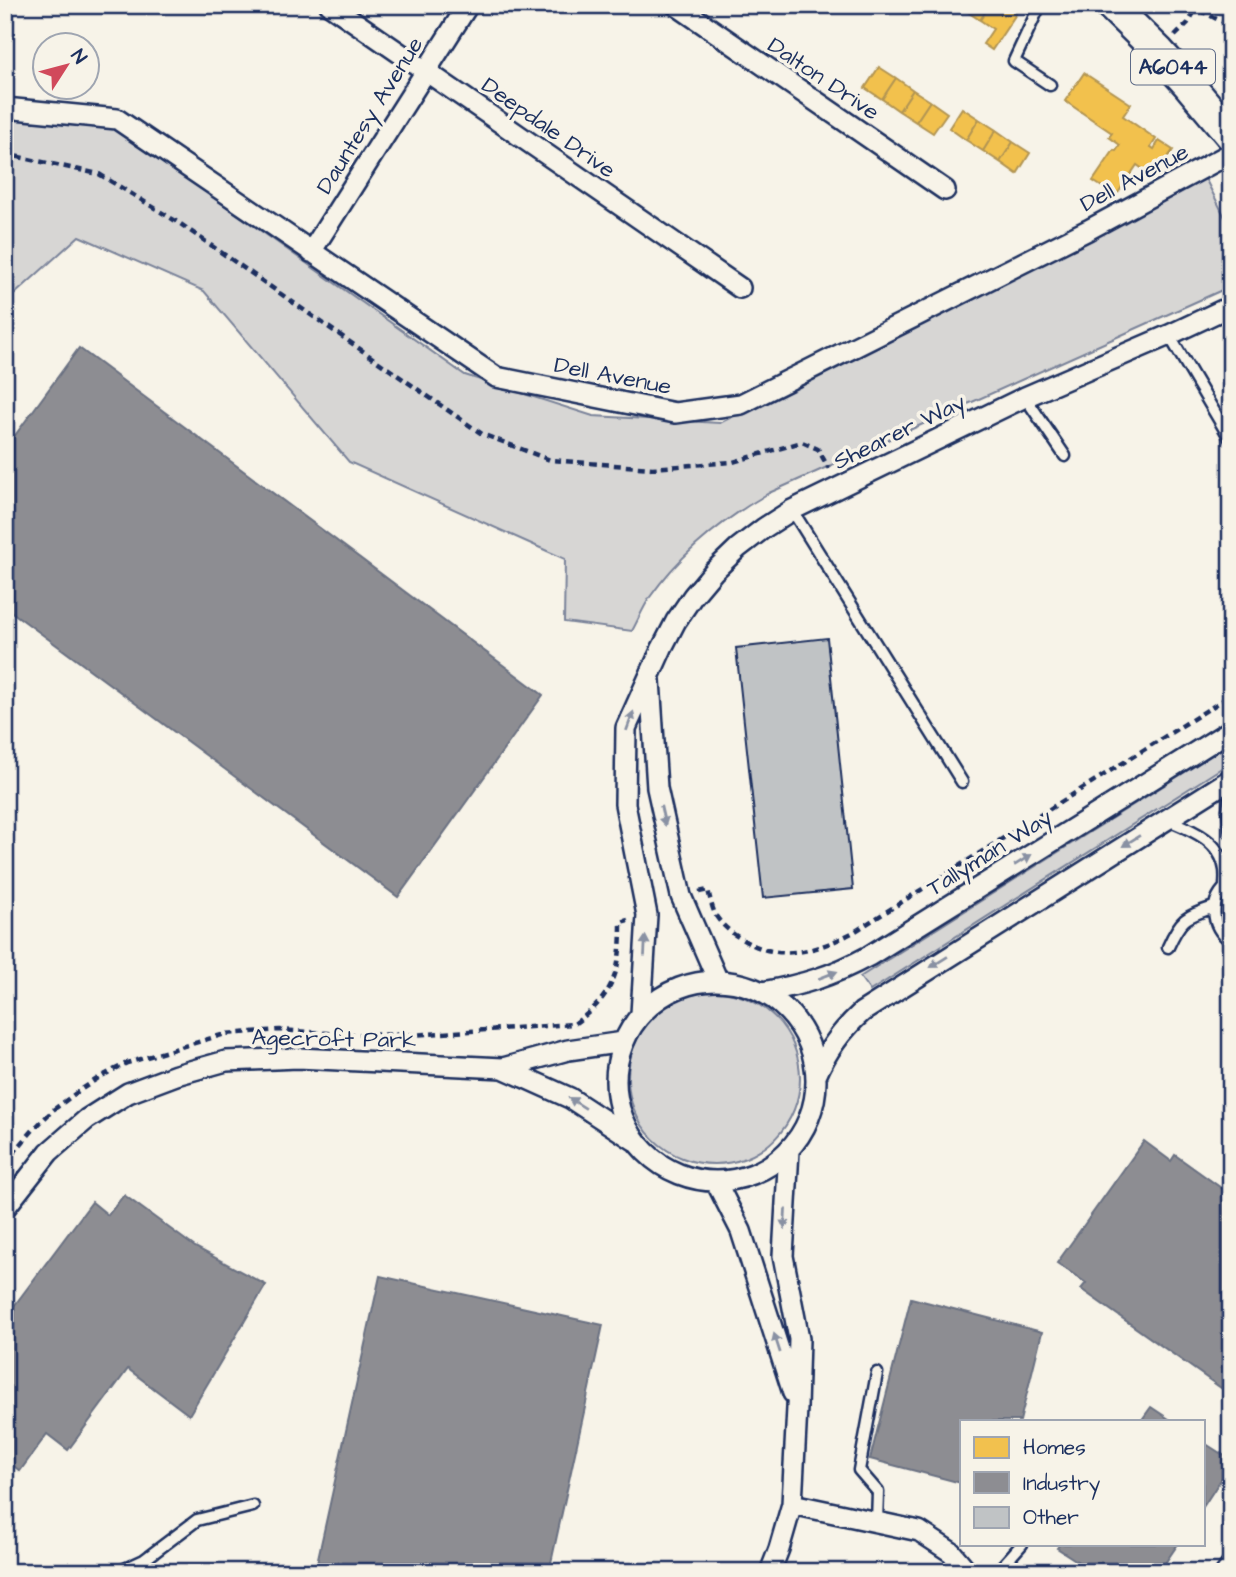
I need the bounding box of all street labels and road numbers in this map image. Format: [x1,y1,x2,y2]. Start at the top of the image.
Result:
street label: Dalton Drive [761,30,886,128]
street label: Dauntesy Avenue [309,31,432,201]
road number: A6044 [1131,50,1215,84]
street label: Deepdale Drive [475,70,622,186]
street label: Dell Avenue [1075,136,1194,220]
street label: Dell Avenue [552,349,674,403]
street label: Shearer Way [828,386,972,479]
street label: Tallyman Way [921,801,1059,905]
street label: Agecroft Park [251,1022,417,1057]

